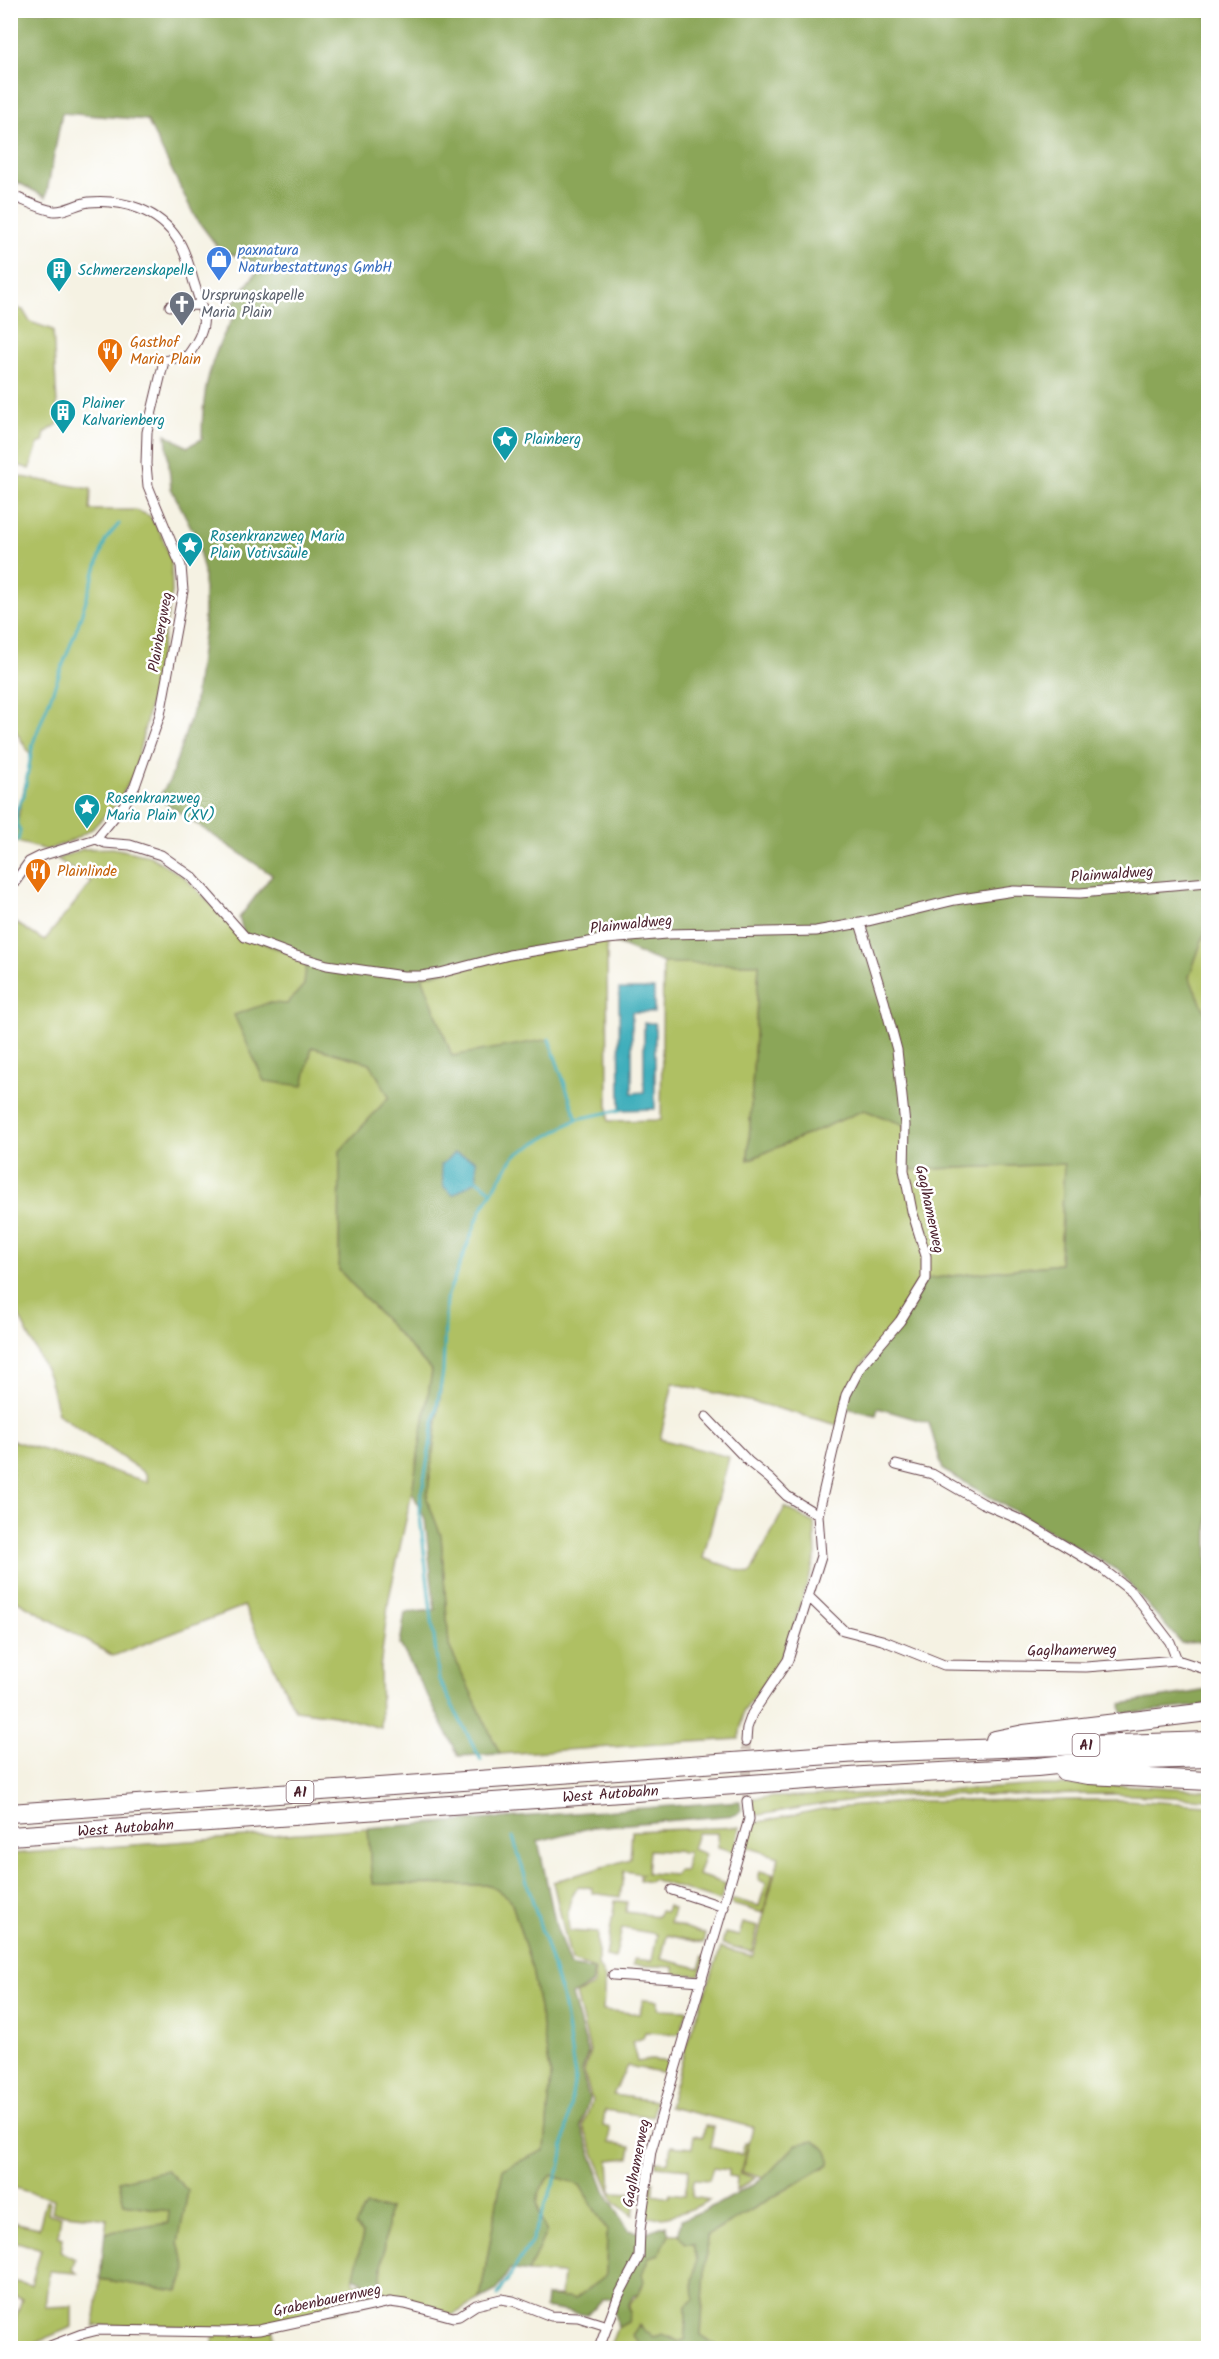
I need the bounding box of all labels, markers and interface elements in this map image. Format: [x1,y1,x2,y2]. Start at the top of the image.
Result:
place label: paxnatura Naturbestattungs GmbH [237,239,392,280]
shop icon: paxnatura Naturbestattungs GmbH [204,244,234,282]
building icon: Schmerzenskapelle [44,255,74,293]
place label: Schmerzenskapelle [78,259,194,283]
place label: Ursprungskapelle Maria Plain [201,284,305,325]
church icon: Ursprungskapelle Maria Plain [167,289,197,327]
place label: Gasthof Maria Plain [130,331,201,372]
restaurant icon: Gasthof Maria Plain [95,336,125,374]
place label: Plainer Kalvarienberg [82,392,165,433]
building icon: Plainer Kalvarienberg [48,397,78,435]
place icon: Plainberg [490,424,520,462]
place label: Plainberg [524,428,581,452]
place label: Rosenkranzweg Maria Plain Votivsäule [210,525,345,566]
place icon: Rosenkranzweg Maria Plain Votivsäule [175,530,205,568]
street label: Plainbergweg [142,590,180,674]
place label: Rosenkranzweg Maria Plain (XV) [106,787,215,828]
place icon: Rosenkranzweg Maria Plain (XV) [72,792,102,830]
restaurant icon: Plainlinde [23,856,53,894]
place label: Plainlinde [57,860,117,884]
street label: Plainwaldweg [1070,860,1154,890]
street label: Plainwaldweg [589,909,673,941]
street label: Gaglhamerweg [908,1163,950,1256]
street label: Gaglhamerweg [1027,1638,1117,1664]
road number: A1 [1072,1734,1100,1756]
street label: West Autobahn [562,1779,660,1810]
road number: A1 [286,1781,314,1803]
street label: West Autobahn [77,1814,175,1844]
street label: Gaglhamerweg [617,2117,657,2210]
street label: Grabenbauernweg [271,2278,383,2324]

